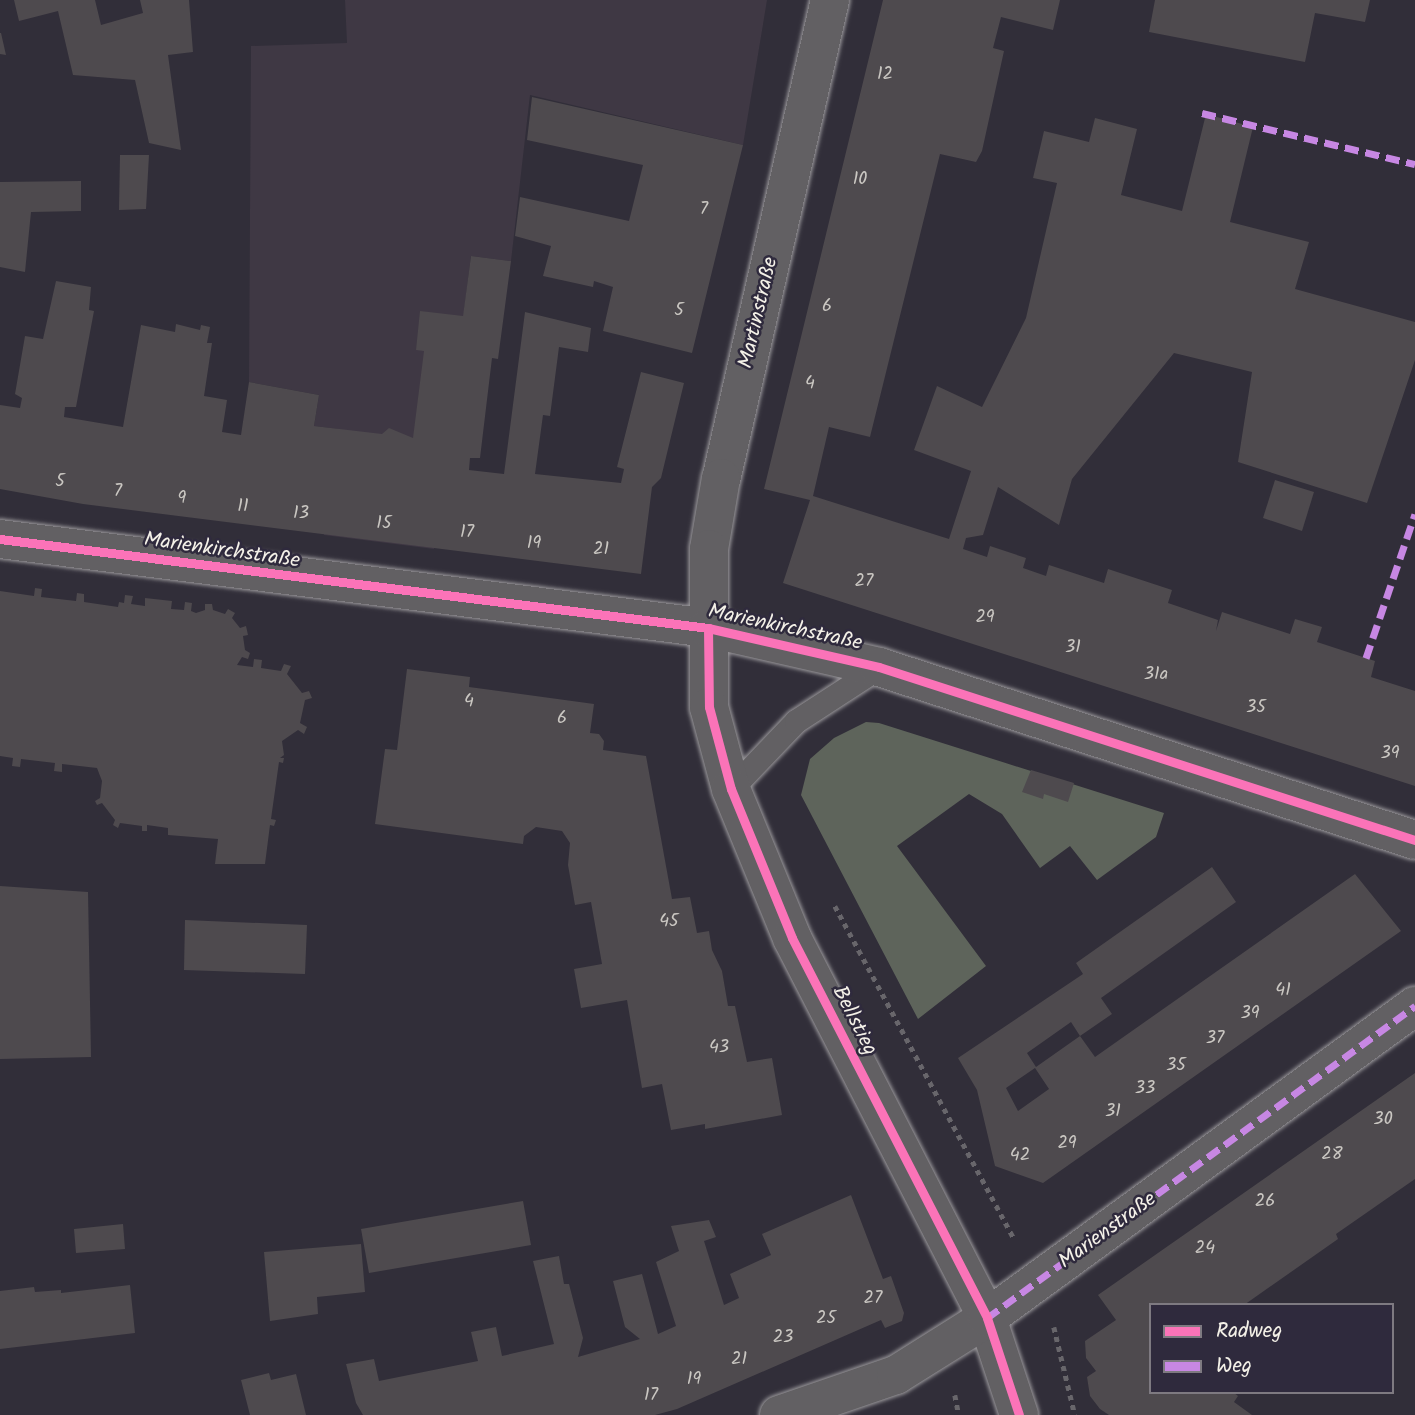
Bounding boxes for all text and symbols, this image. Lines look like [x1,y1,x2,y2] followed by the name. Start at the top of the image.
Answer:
[877,64,893,86] house number: 12
[853,169,867,191] house number: 10
[700,199,708,221] house number: 7
[734,255,784,371] street label: Martinstraße
[822,296,832,318] house number: 6
[674,300,684,322] house number: 5
[805,373,815,395] house number: 4
[55,471,65,493] house number: 5
[114,481,122,503] house number: 7
[178,488,186,510] house number: 9
[237,496,249,518] house number: 11
[293,503,309,525] house number: 13
[376,513,392,535] house number: 15
[460,522,474,544] house number: 17
[143,528,301,574] street label: Marienkirchstraße
[527,533,541,555] house number: 19
[593,539,609,561] house number: 21
[855,571,873,593] house number: 27
[706,599,864,657] street label: Marienkirchstraße
[975,607,995,629] house number: 29
[1065,637,1081,659] house number: 31
[1144,664,1168,686] house number: 31a
[464,691,474,713] house number: 4
[1246,697,1266,719] house number: 35
[557,708,567,730] house number: 6
[1380,743,1400,765] house number: 39
[659,911,679,933] house number: 45
[1275,980,1291,1002] house number: 41
[826,982,882,1060] street label: Bellstieg
[1240,1003,1260,1025] house number: 39
[1206,1028,1224,1050] house number: 37
[709,1037,729,1059] house number: 43
[1166,1055,1186,1077] house number: 35
[1135,1078,1155,1100] house number: 33
[1105,1101,1121,1123] house number: 31
[1373,1109,1393,1131] house number: 30
[1057,1133,1077,1155] house number: 29
[1321,1144,1343,1166] house number: 28
[1010,1145,1030,1167] house number: 42
[1054,1187,1162,1275] street label: Marienstraße
[1255,1191,1275,1213] house number: 26
[1195,1238,1215,1260] house number: 24
[864,1288,882,1310] house number: 27
[1149,1303,1394,1394] legend
[816,1308,836,1330] house number: 25
[1216,1315,1282,1348] text: Radweg
[773,1327,793,1349] house number: 23
[731,1349,747,1371] house number: 21
[1216,1350,1252,1383] text: Weg
[687,1369,701,1391] house number: 19
[644,1385,658,1407] house number: 17

